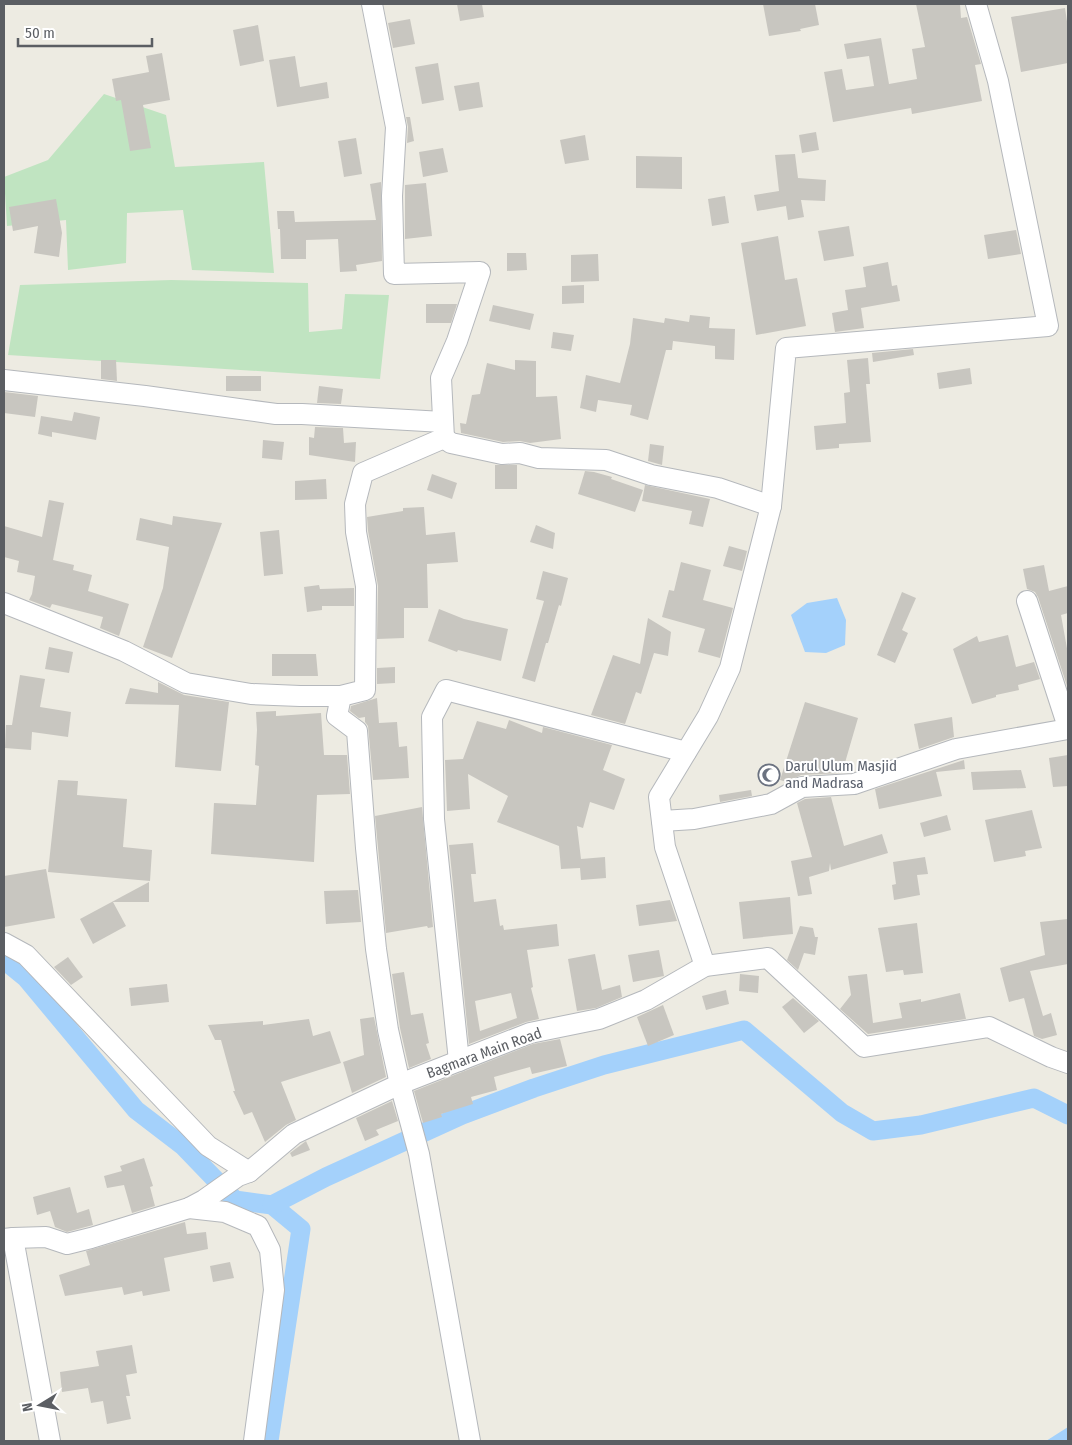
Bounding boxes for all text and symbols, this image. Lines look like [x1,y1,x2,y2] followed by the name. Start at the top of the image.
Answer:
[18,15,151,47] scale bar
[25,24,55,42] text: 50 m
[785,757,897,792] place label: Darul Ulum Masjid and Madrasa
[757,763,781,787] mosque icon: Darul Ulum Masjid and Madrasa
[424,1024,544,1082] street label: Bagmara Main Road
[15,1380,65,1430] north arrow
[19,1402,37,1413] text: N

